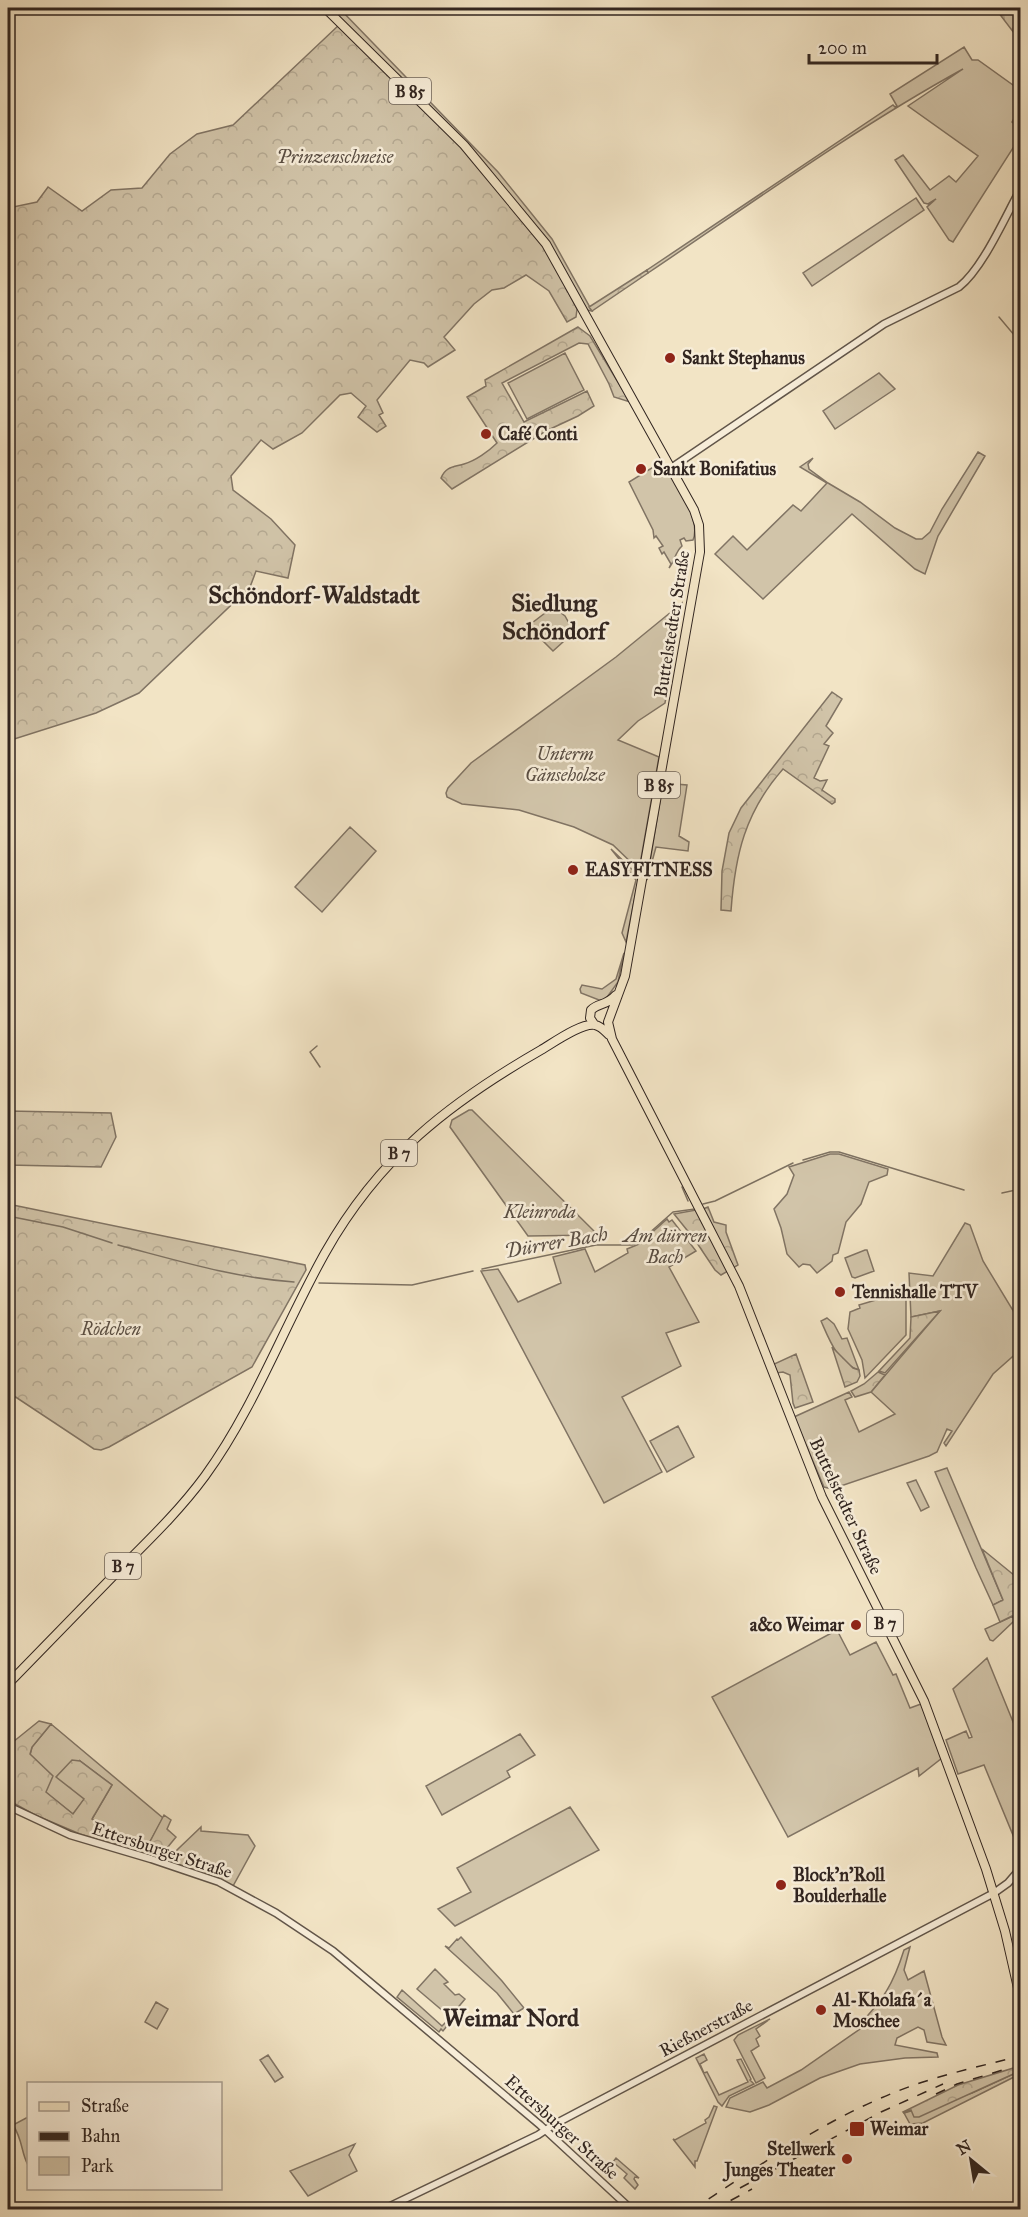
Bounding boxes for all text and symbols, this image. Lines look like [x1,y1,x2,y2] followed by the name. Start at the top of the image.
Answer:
[809,27,936,65] scale bar
[818,37,867,59] text: 200 m
[389,78,431,104] road number: B 85
[277,146,394,168] park label: Prinzenschneise
[682,347,805,370] place label: Sankt Stephanus
[663,351,677,365] marker: Sankt Stephanus
[498,423,579,445] place label: Café Conti
[479,427,493,441] marker: Café Conti
[653,458,777,480] place label: Sankt Bonifatius
[634,462,648,476] marker: Sankt Bonifatius
[650,549,694,699] street label: Buttelstedter Straße
[208,580,420,610] district label: Schöndorf-Waldstadt
[502,588,610,646] district label: Siedlung Schöndorf
[525,743,606,786] park label: Unterm Gänseholze
[638,772,680,798] road number: B 85
[585,859,713,881] place label: EASYFITNESS
[566,863,580,877] marker: EASYFITNESS
[381,1140,417,1166] road number: B 7
[503,1201,576,1223] park label: Kleinroda
[502,1221,610,1263] water label: Dürrer Bach
[621,1225,707,1268] park label: Am dürren Bach
[851,1281,979,1303] place label: Tennishalle TTV
[833,1285,847,1299] marker: Tennishalle TTV
[80,1318,142,1340] park label: Rödchen
[805,1434,887,1578] street label: Buttelstedter Straße
[105,1553,141,1579] road number: B 7
[867,1610,903,1636] road number: B 7
[750,1614,845,1636] place label: a&o Weimar
[849,1618,863,1632] marker: a&o Weimar
[89,1817,235,1884] street label: Ettersburger Straße
[793,1864,887,1907] place label: Block'n'Roll Boulderhalle
[774,1878,788,1892] marker: Block'n'Roll Boulderhalle
[832,1989,932,2032] place label: Al-Kholafa´a Moschee
[656,1994,756,2062] street label: Rießnerstraße
[443,2003,580,2033] district label: Weimar Nord
[814,2003,828,2017] marker: Al-Kholafa´a Moschee
[500,2070,624,2185] street label: Ettersburger Straße
[27,2082,222,2190] legend
[81,2095,129,2117] text: Straße
[870,2118,930,2140] place label: Weimar
[848,2120,866,2138] marker: Weimar
[81,2125,121,2147] text: Bahn
[941,2130,1001,2190] north arrow
[953,2136,975,2159] text: N
[722,2138,836,2182] place label: Stellwerk Junges Theater
[840,2152,854,2166] marker: Stellwerk Junges Theater
[81,2155,114,2177] text: Park

